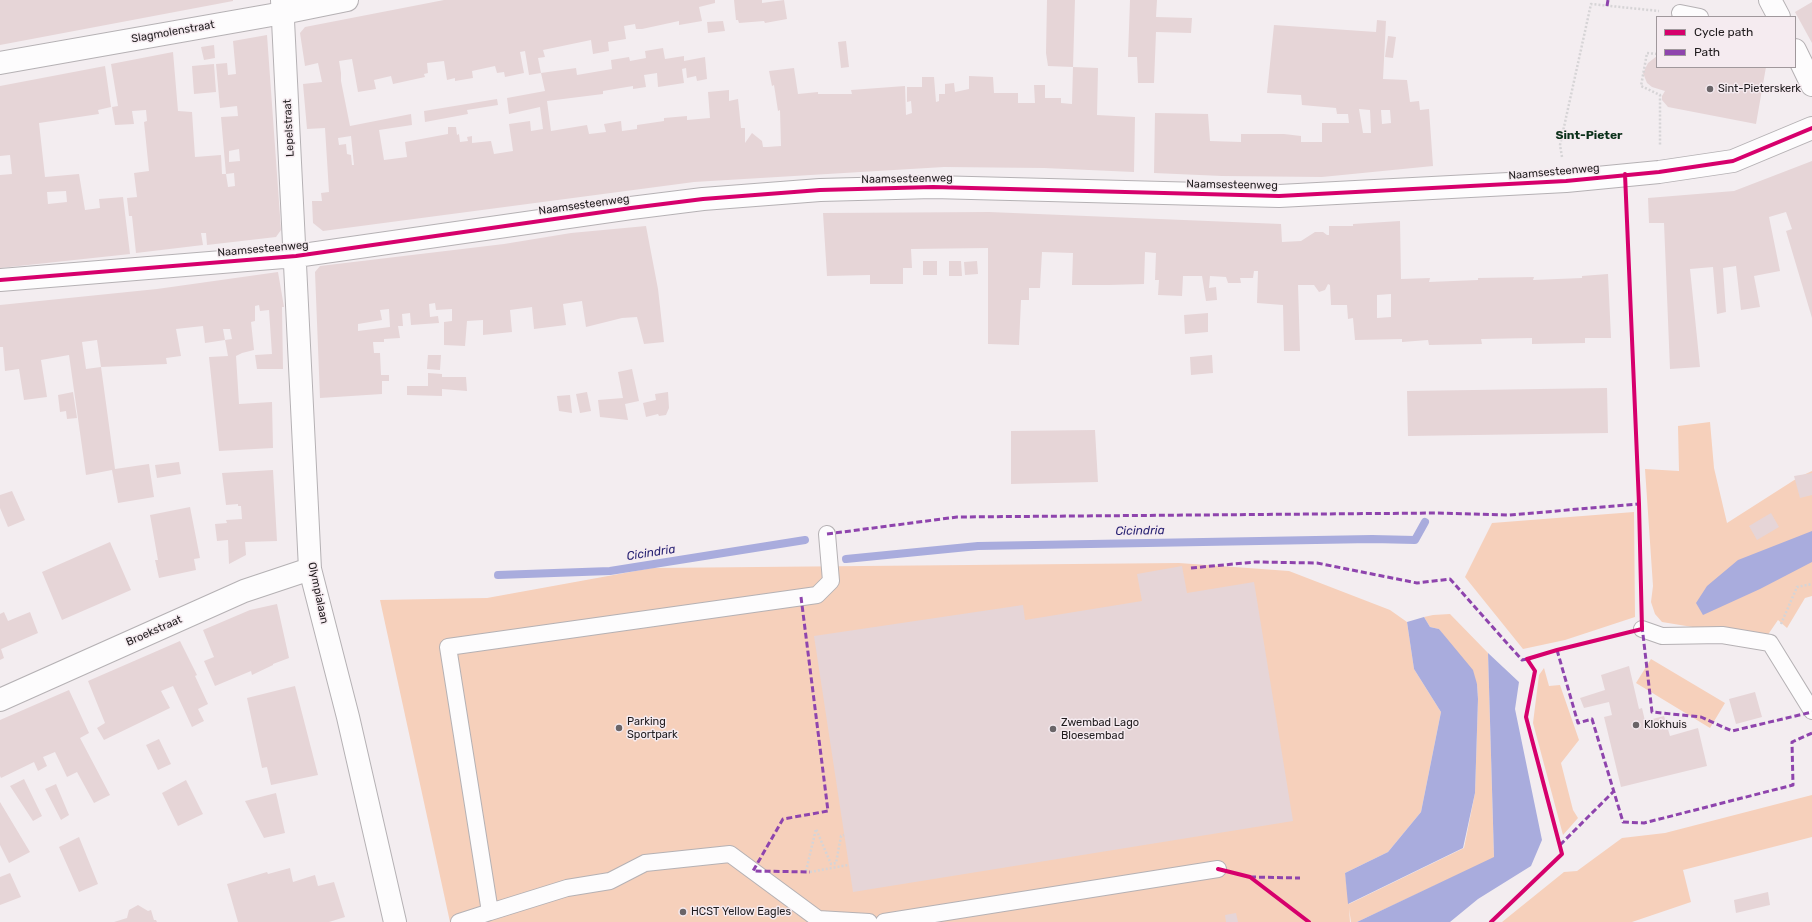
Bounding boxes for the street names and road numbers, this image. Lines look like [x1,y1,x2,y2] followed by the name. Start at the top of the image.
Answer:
[130,18,216,46] street label: Slagmolenstraat
[281,99,297,157] street label: Lepelstraat
[1508,161,1600,183] street label: Naamsesteenweg
[861,172,953,186] street label: Naamsesteenweg
[1186,178,1278,192] street label: Naamsesteenweg
[538,192,630,218] street label: Naamsesteenweg
[217,238,309,260] street label: Naamsesteenweg
[305,561,331,625] street label: Olympialaan
[124,613,184,649] street label: Broekstraat

